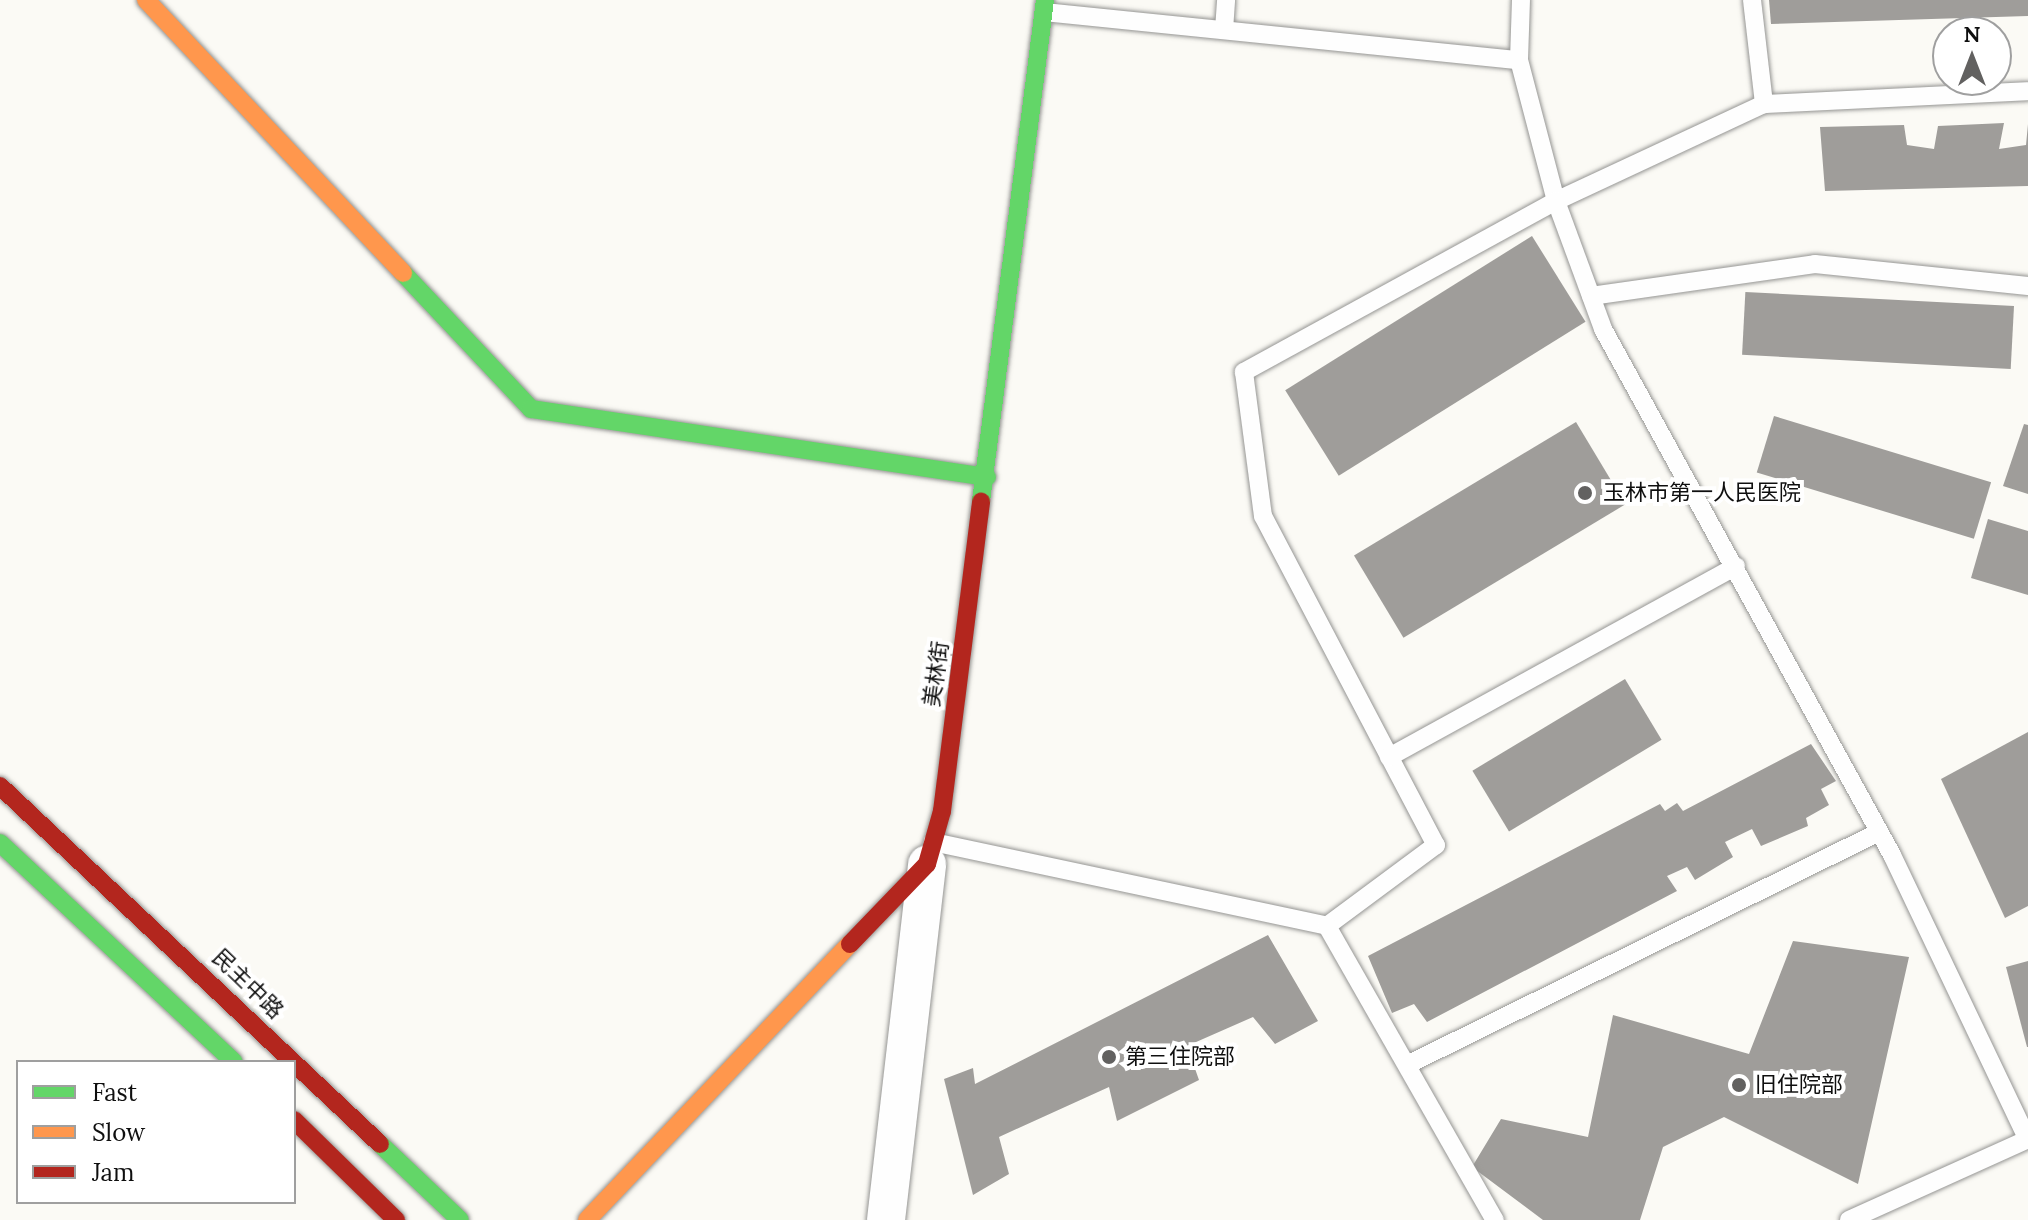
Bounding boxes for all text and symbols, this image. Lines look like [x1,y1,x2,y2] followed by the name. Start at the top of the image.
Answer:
[1932,16,2012,96] north arrow
[1963,20,1981,48] text: N
[1603,480,1801,506] place label: 玉林市第一人民医院
[1574,482,1596,504] marker: 玉林市第一人民医院
[918,639,954,709] street label: 美林街
[207,944,289,1024] street label: 民主中路
[1125,1044,1235,1070] place label: 第三住院部
[1100,1048,1118,1066] marker: 第三住院部
[16,1060,296,1204] legend
[1755,1072,1843,1098] place label: 旧住院部
[1730,1076,1748,1094] marker: 旧住院部
[92,1077,137,1108] text: Fast
[92,1117,145,1148] text: Slow
[92,1157,134,1188] text: Jam

